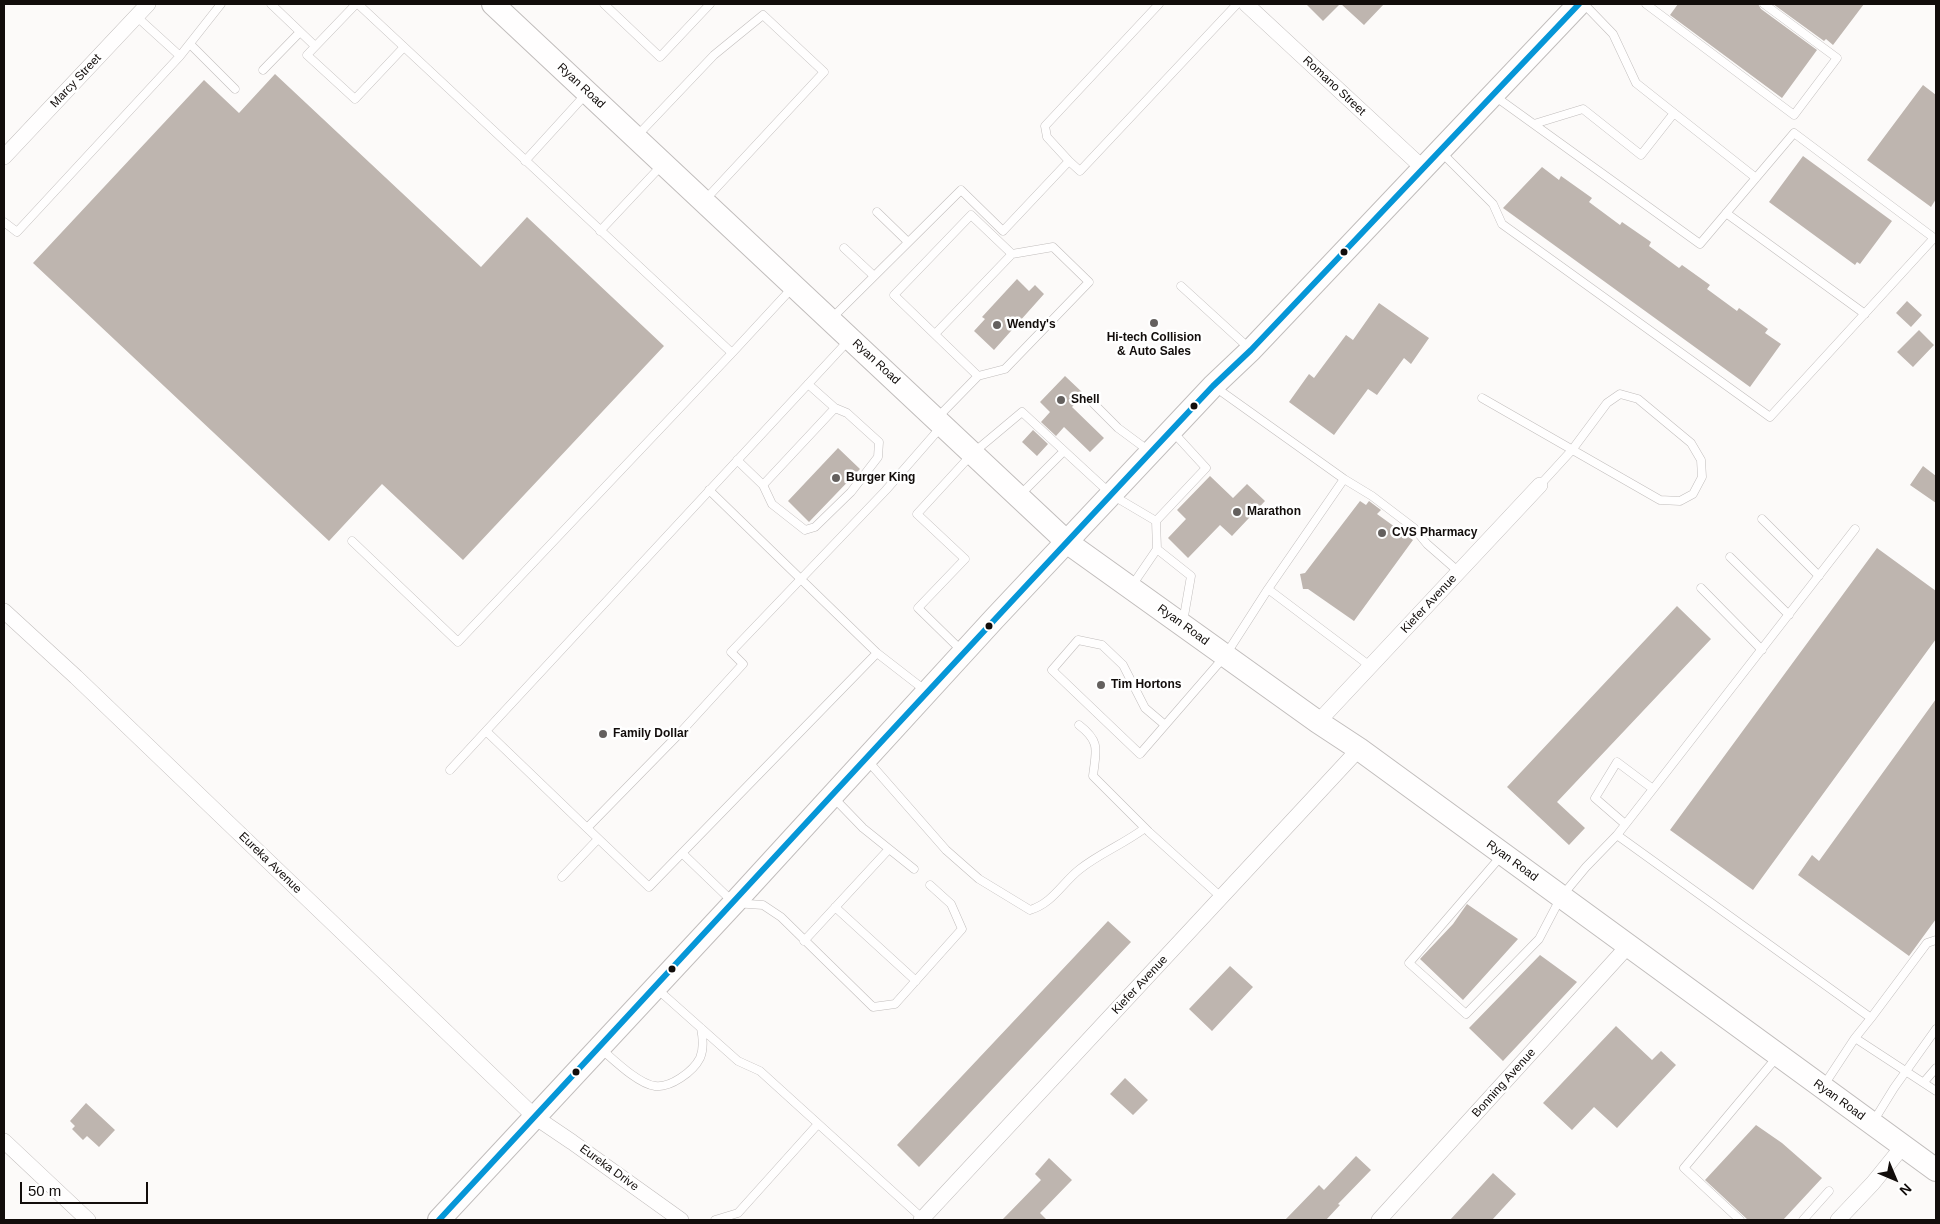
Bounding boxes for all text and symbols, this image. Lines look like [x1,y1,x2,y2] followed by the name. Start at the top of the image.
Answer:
[48,51,104,111] street label: Marcy Street
[1300,53,1368,119] street label: Romano Street
[554,60,608,112] street label: Ryan Road
[1339,247,1349,257] unlabelled marker
[1148,317,1160,329] marker: Hi-tech Collision & Auto Sales
[1007,318,1056,332] place label: Wendy's
[991,319,1003,331] marker: Wendy's
[1107,331,1201,359] place label: Hi-tech Collision & Auto Sales
[849,336,903,388] street label: Ryan Road
[1071,393,1100,407] place label: Shell
[1055,394,1067,406] marker: Shell
[1189,401,1199,411] unlabelled marker
[846,471,915,485] place label: Burger King
[830,472,842,484] marker: Burger King
[1247,505,1301,519] place label: Marathon
[1231,506,1243,518] marker: Marathon
[1392,526,1477,540] place label: CVS Pharmacy
[1376,527,1388,539] marker: CVS Pharmacy
[1398,572,1460,636] street label: Kiefer Avenue
[1154,602,1212,648] street label: Ryan Road
[984,621,994,631] unlabelled marker
[1111,678,1181,692] place label: Tim Hortons
[1095,679,1107,691] marker: Tim Hortons
[613,727,688,741] place label: Family Dollar
[597,728,609,740] marker: Family Dollar
[236,829,304,897] street label: Eureka Avenue
[1483,838,1541,884] street label: Ryan Road
[1109,953,1171,1017] street label: Kiefer Avenue
[667,964,677,974] unlabelled marker
[1469,1046,1539,1120] street label: Bonning Avenue
[571,1067,581,1077] unlabelled marker
[1810,1077,1868,1123] street label: Ryan Road
[577,1142,641,1194] street label: Eureka Drive
[1870,1154,1920,1204] north arrow
[22,1172,150,1204] scale bar
[1896,1180,1915,1199] text: N
[28,1182,61,1199] text: 50 m

